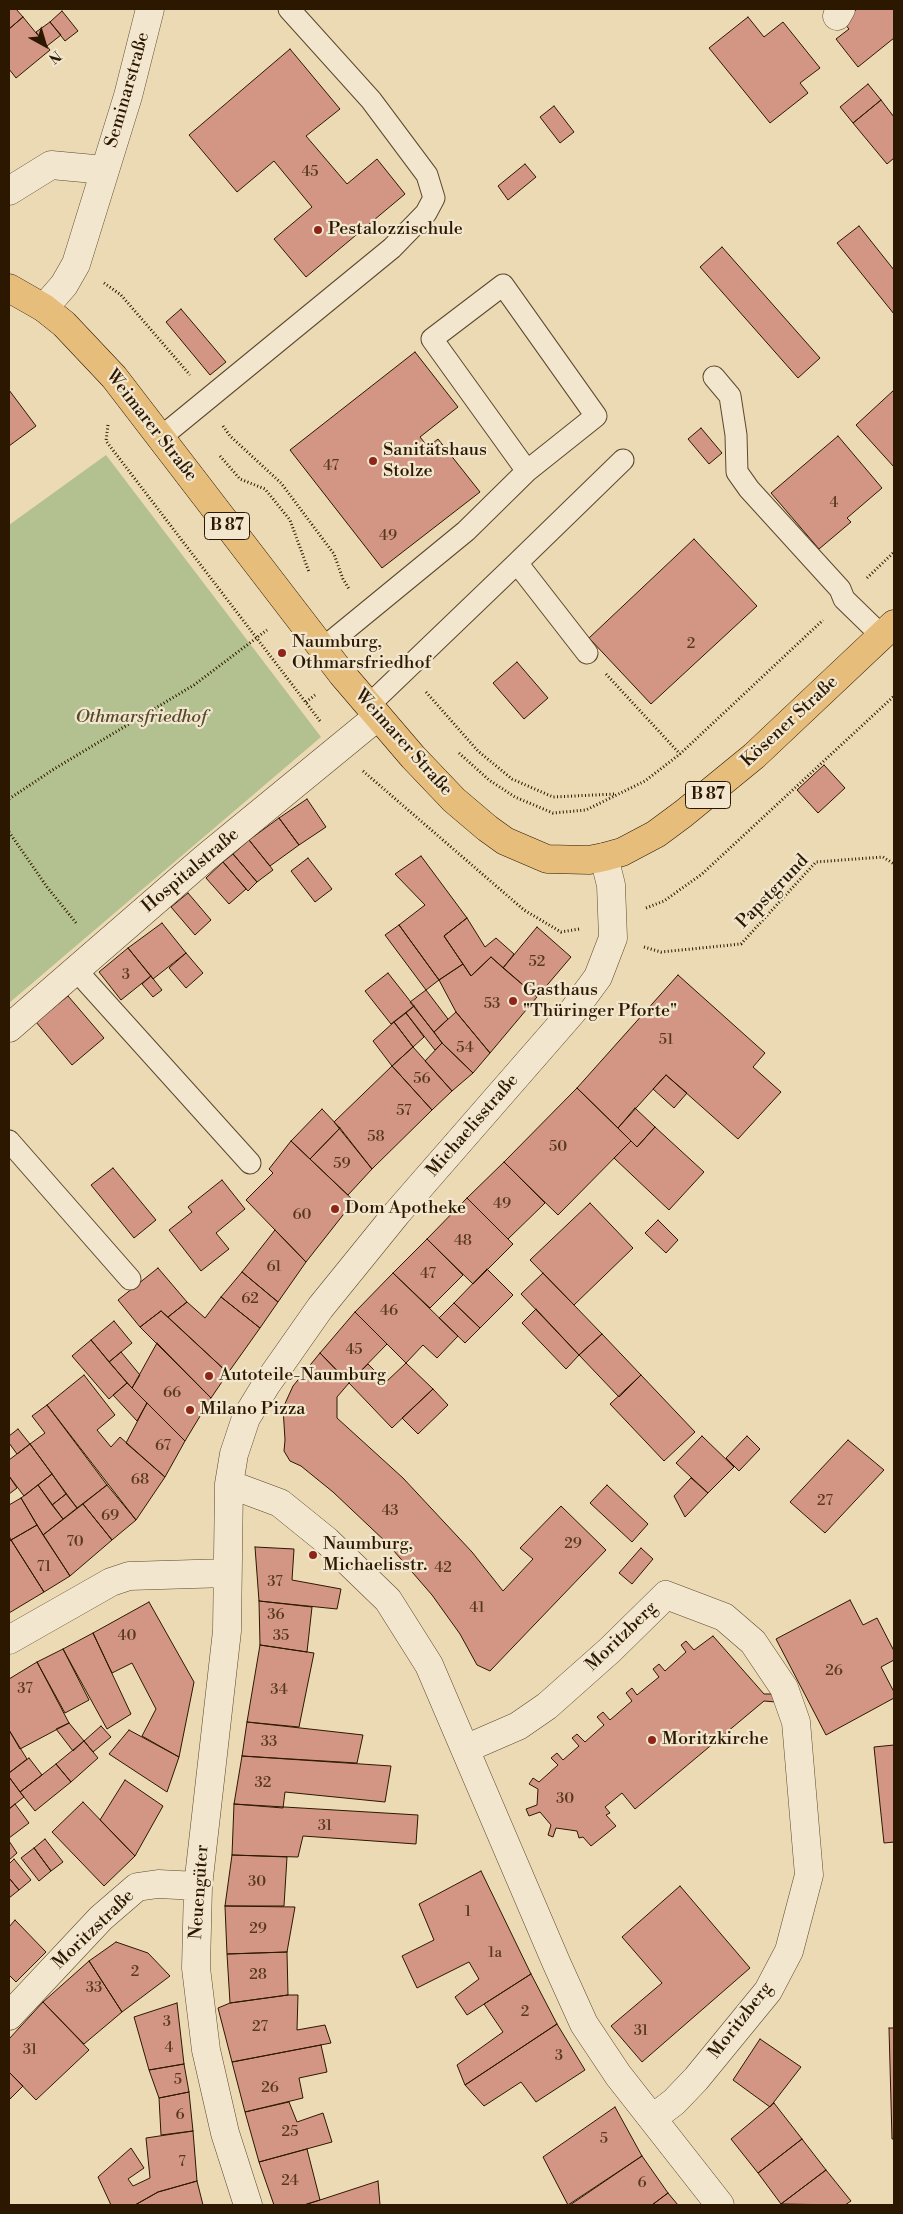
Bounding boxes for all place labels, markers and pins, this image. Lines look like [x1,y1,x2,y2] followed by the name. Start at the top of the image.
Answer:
[328,219,463,241] place label: Pestalozzischule
[312,224,324,236] marker: Pestalozzischule
[383,440,487,482] place label: Sanitätshaus Stolze
[367,455,379,467] marker: Sanitätshaus Stolze
[292,632,431,674] place label: Naumburg, Othmarsfriedhof
[276,647,288,659] marker: Naumburg, Othmarsfriedhof
[523,980,677,1022] place label: Gasthaus "Thüringer Pforte"
[507,995,519,1007] marker: Gasthaus "Thüringer Pforte"
[345,1198,466,1220] place label: Dom Apotheke
[329,1203,341,1215] marker: Dom Apotheke
[219,1365,386,1387] place label: Autoteile-Naumburg
[203,1370,215,1382] marker: Autoteile-Naumburg
[200,1399,305,1421] place label: Milano Pizza
[184,1404,196,1416] marker: Milano Pizza
[323,1534,427,1576] place label: Naumburg, Michaelisstr.
[307,1549,319,1561] marker: Naumburg, Michaelisstr.
[662,1729,769,1751] place label: Moritzkirche
[646,1734,658,1746] marker: Moritzkirche

